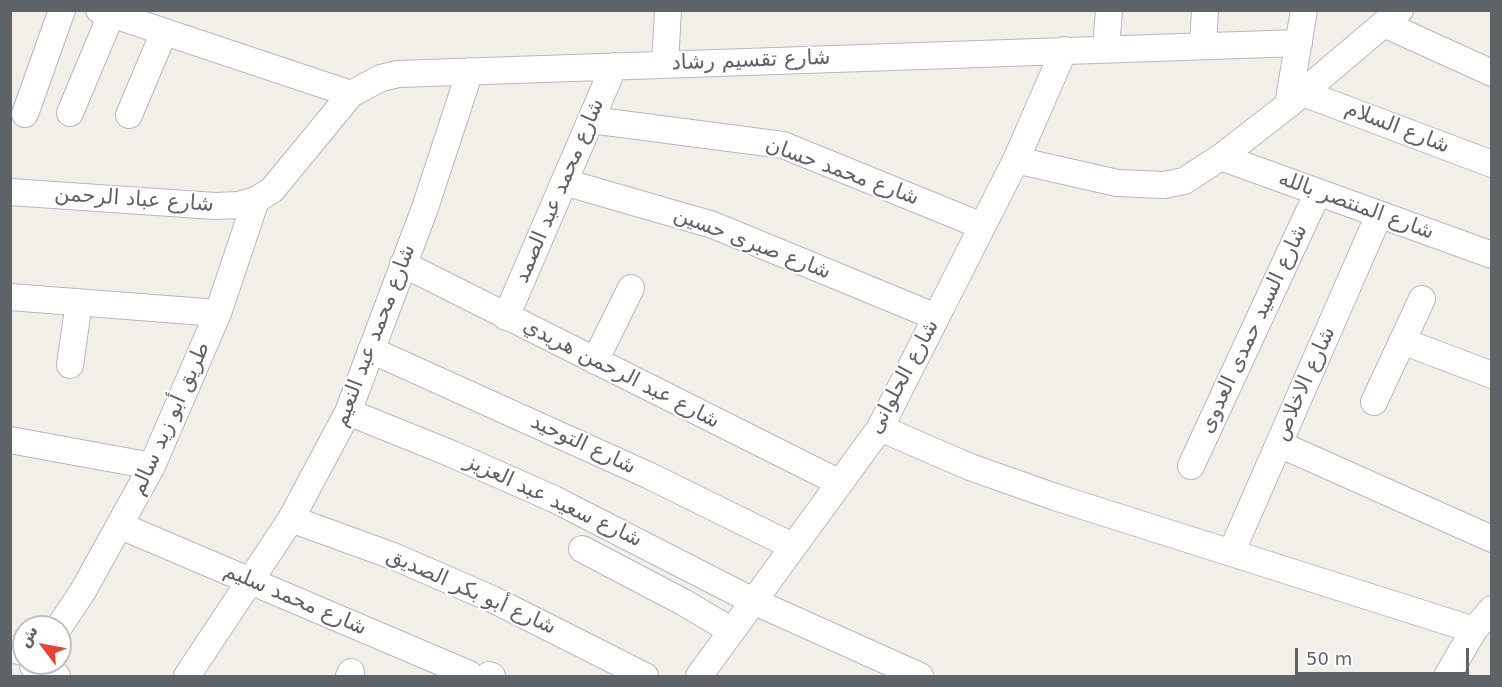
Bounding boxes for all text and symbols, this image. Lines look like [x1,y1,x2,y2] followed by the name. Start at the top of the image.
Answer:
[671,46,831,76] street label: شارع تقسيم رشاد
[510,95,610,287] street label: شارع محمد عبد الصمد
[1341,97,1453,159] street label: شارع السلام
[762,133,922,211] street label: شارع محمد حسان
[1275,166,1437,246] street label: شارع المنتصر بالله
[54,182,214,218] street label: شارع عباد الرحمن
[670,202,834,286] street label: شارع صبرى حسين
[1194,221,1314,437] street label: شارع السيد حمدى العدوى
[329,241,421,431] street label: شارع محمد عبد النعيم
[518,313,724,435] street label: شارع عبد الرحمن هريدي
[863,315,945,439] street label: شارع الحلوانى
[1269,323,1341,445] street label: شارع الاخلاص
[126,338,216,500] street label: طريق أبو زيد سالم
[526,410,640,480] street label: شارع التوحيد
[460,449,646,553] street label: شارع سعيد عبد العزيز
[382,543,560,641] street label: شارع أبو بكر الصديق
[220,559,370,641] street label: شارع محمد سليم
[12,615,72,675] north arrow
[14,622,42,651] text: ش
[1298,636,1472,674] scale bar
[1306,648,1352,669] text: 50 m

